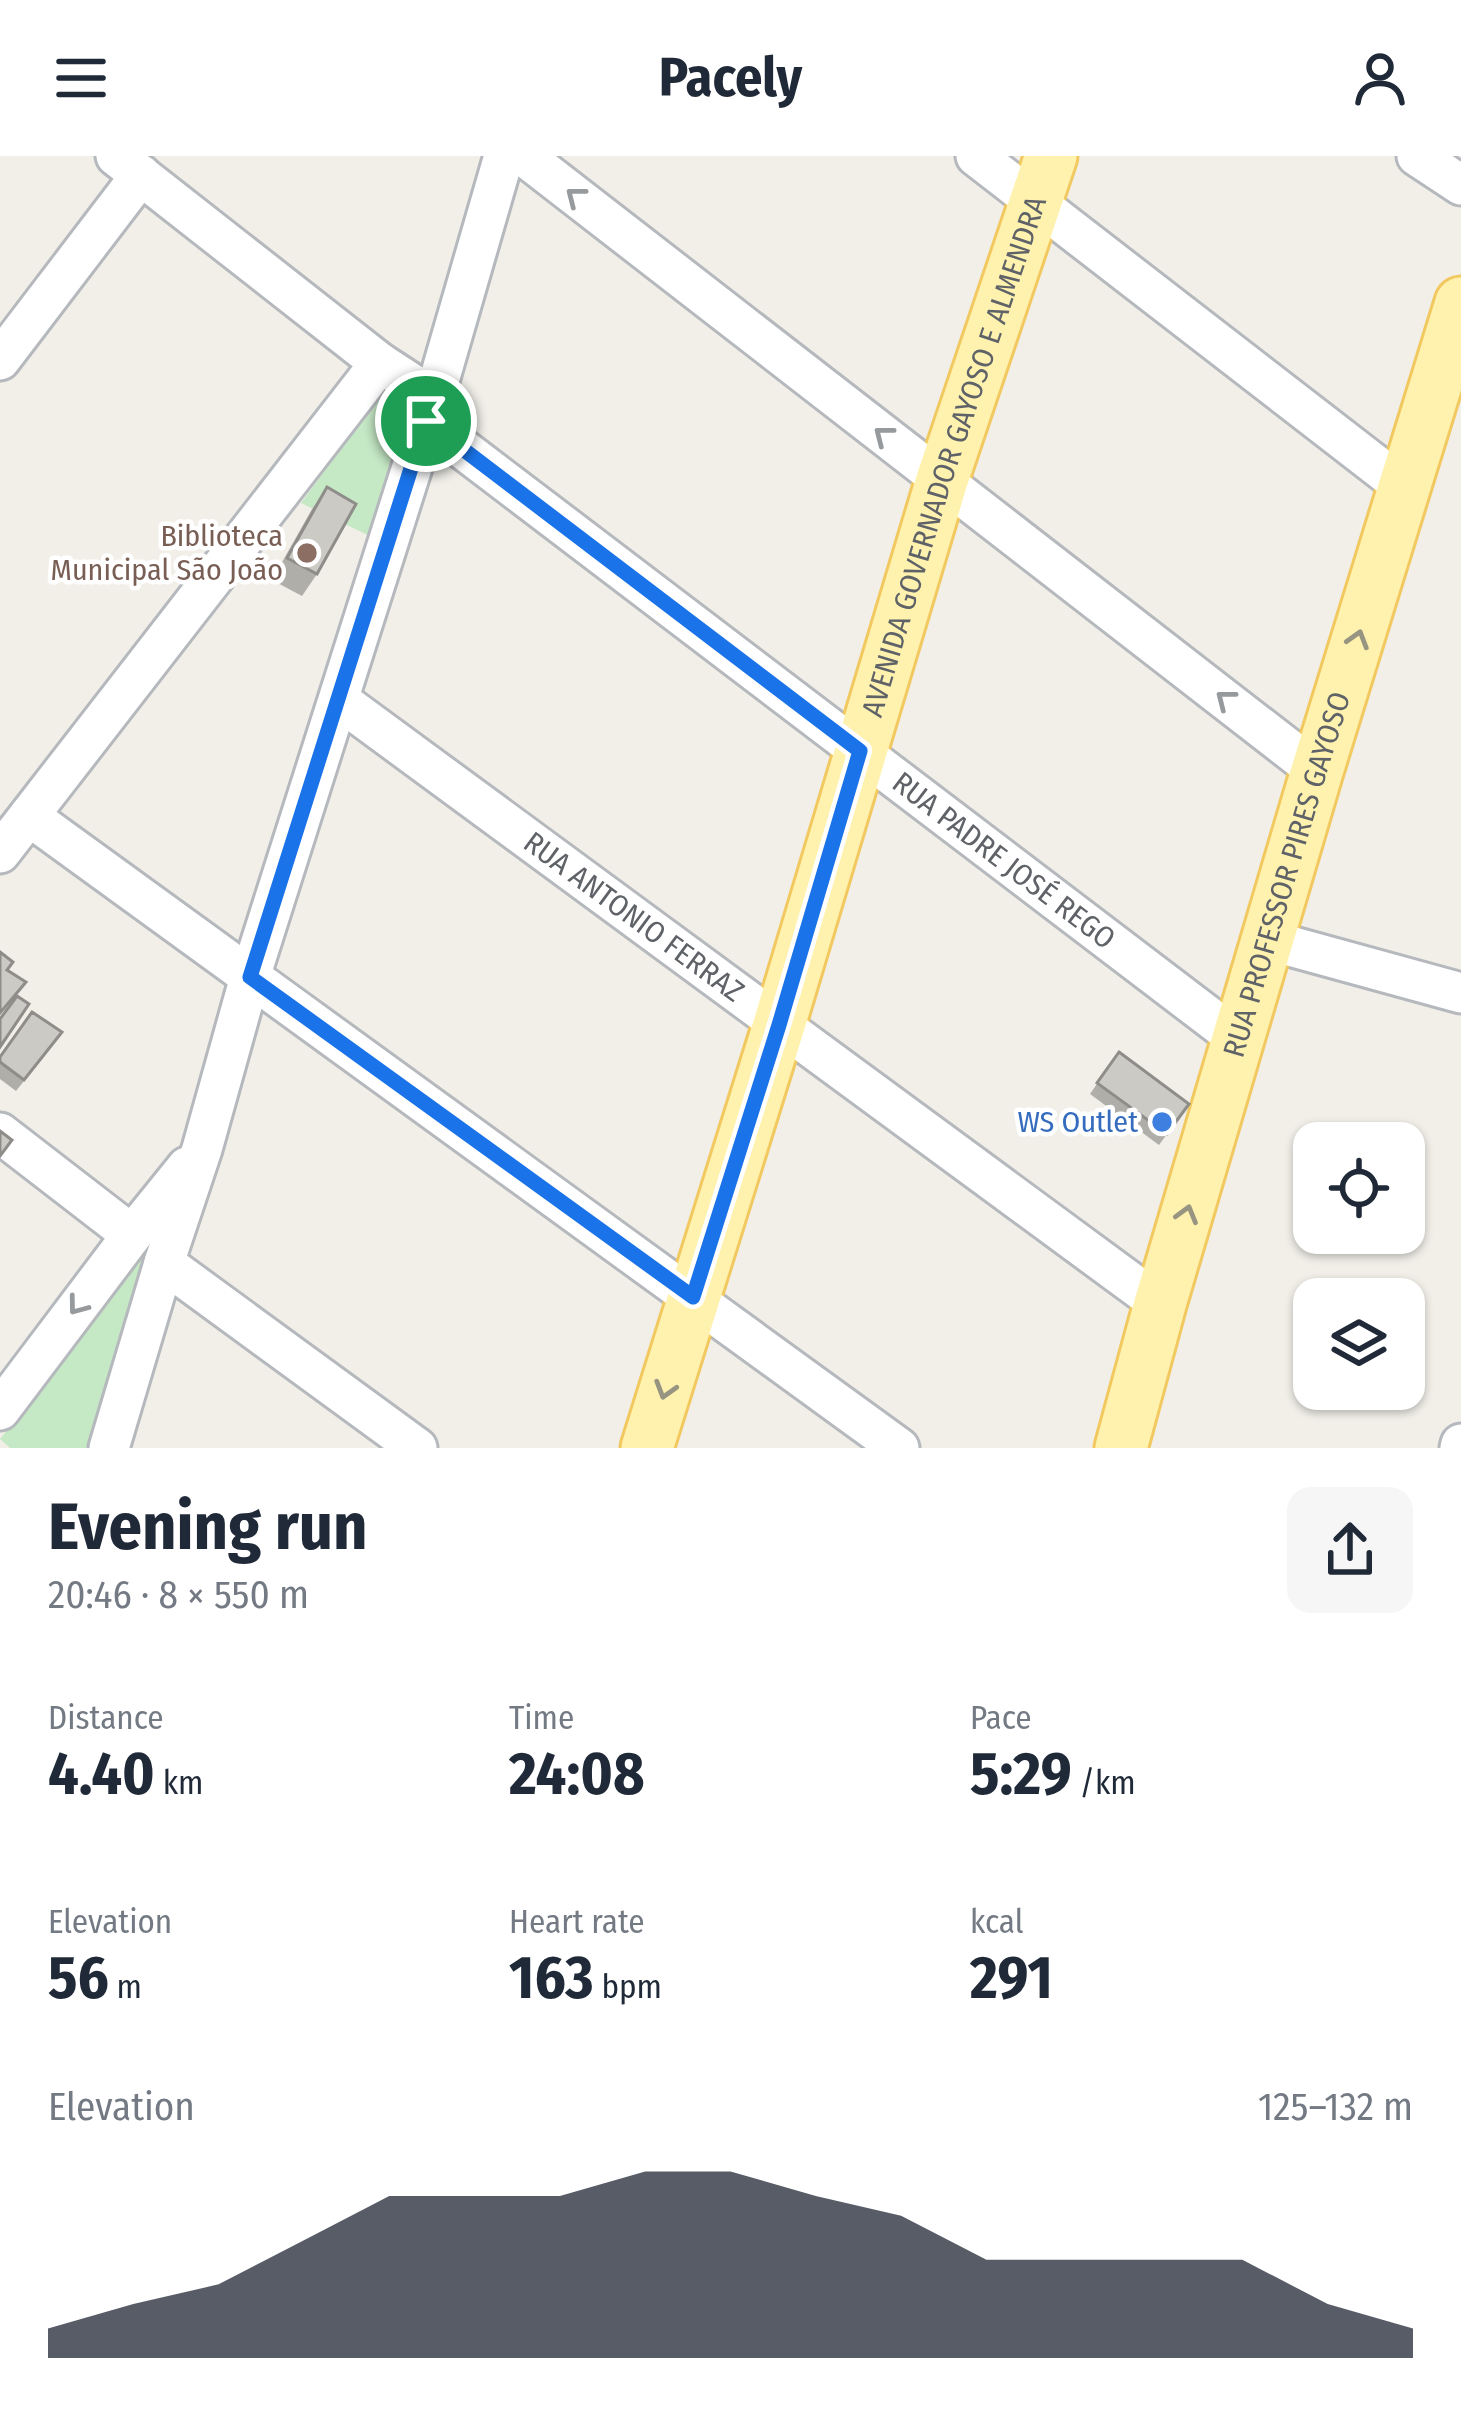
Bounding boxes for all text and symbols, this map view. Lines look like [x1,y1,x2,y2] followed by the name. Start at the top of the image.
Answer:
[48,45,114,111] icon: menu
[1347,45,1413,111] icon: person
[659,46,802,110] text: Pacely
[567,189,589,210] one-way arrow
[854,191,1054,721] street label: AVENIDA GOVERNADOR GAYOSO E ALMENDRA
[375,370,477,472] pin
[393,388,459,454] icon: arrive
[875,428,897,449] one-way arrow
[51,518,283,588] place label: Biblioteca Municipal São João
[294,540,320,566] marker: Biblioteca Municipal São João
[1344,629,1369,650] one-way arrow
[1216,687,1358,1061] street label: RUA PROFESSOR PIRES GAYOSO
[1217,692,1238,714] one-way arrow
[885,765,1122,957] street label: RUA PADRE JOSÉ REGO
[517,824,751,1010] street label: RUA ANTONIO FERRAZ
[1017,1104,1138,1140] place label: WS Outlet
[1149,1109,1175,1135] marker: WS Outlet
[1293,1122,1425,1410] map controls
[1293,1122,1425,1254] button: locate
[1173,1204,1198,1225] one-way arrow
[1293,1278,1425,1410] button: layers
[70,1293,92,1315] one-way arrow
[654,1379,679,1400] one-way arrow
[48,1487,368,1566] text: Evening run
[1287,1487,1413,1613] button: share
[48,1572,309,1618] text: 20:46 · 8 × 550 m
[48,1698,164,1738] text: Distance
[509,1698,574,1738] text: Time
[970,1698,1032,1738] text: Pace
[48,1738,155,1810] text: 4.40
[509,1738,645,1810] text: 24:08
[970,1738,1072,1810] text: 5:29
[155,1763,203,1803] text: km
[1072,1763,1136,1803] text: /km
[48,1902,172,1942] text: Elevation
[509,1902,645,1942] text: Heart rate
[970,1902,1023,1942] text: kcal
[48,1942,109,2014] text: 56
[509,1942,594,2014] text: 163
[970,1942,1053,2014] text: 291
[109,1967,142,2007] text: m
[594,1967,662,2007] text: bpm
[48,2084,195,2130] text: Elevation
[1258,2084,1413,2130] text: 125–132 m

